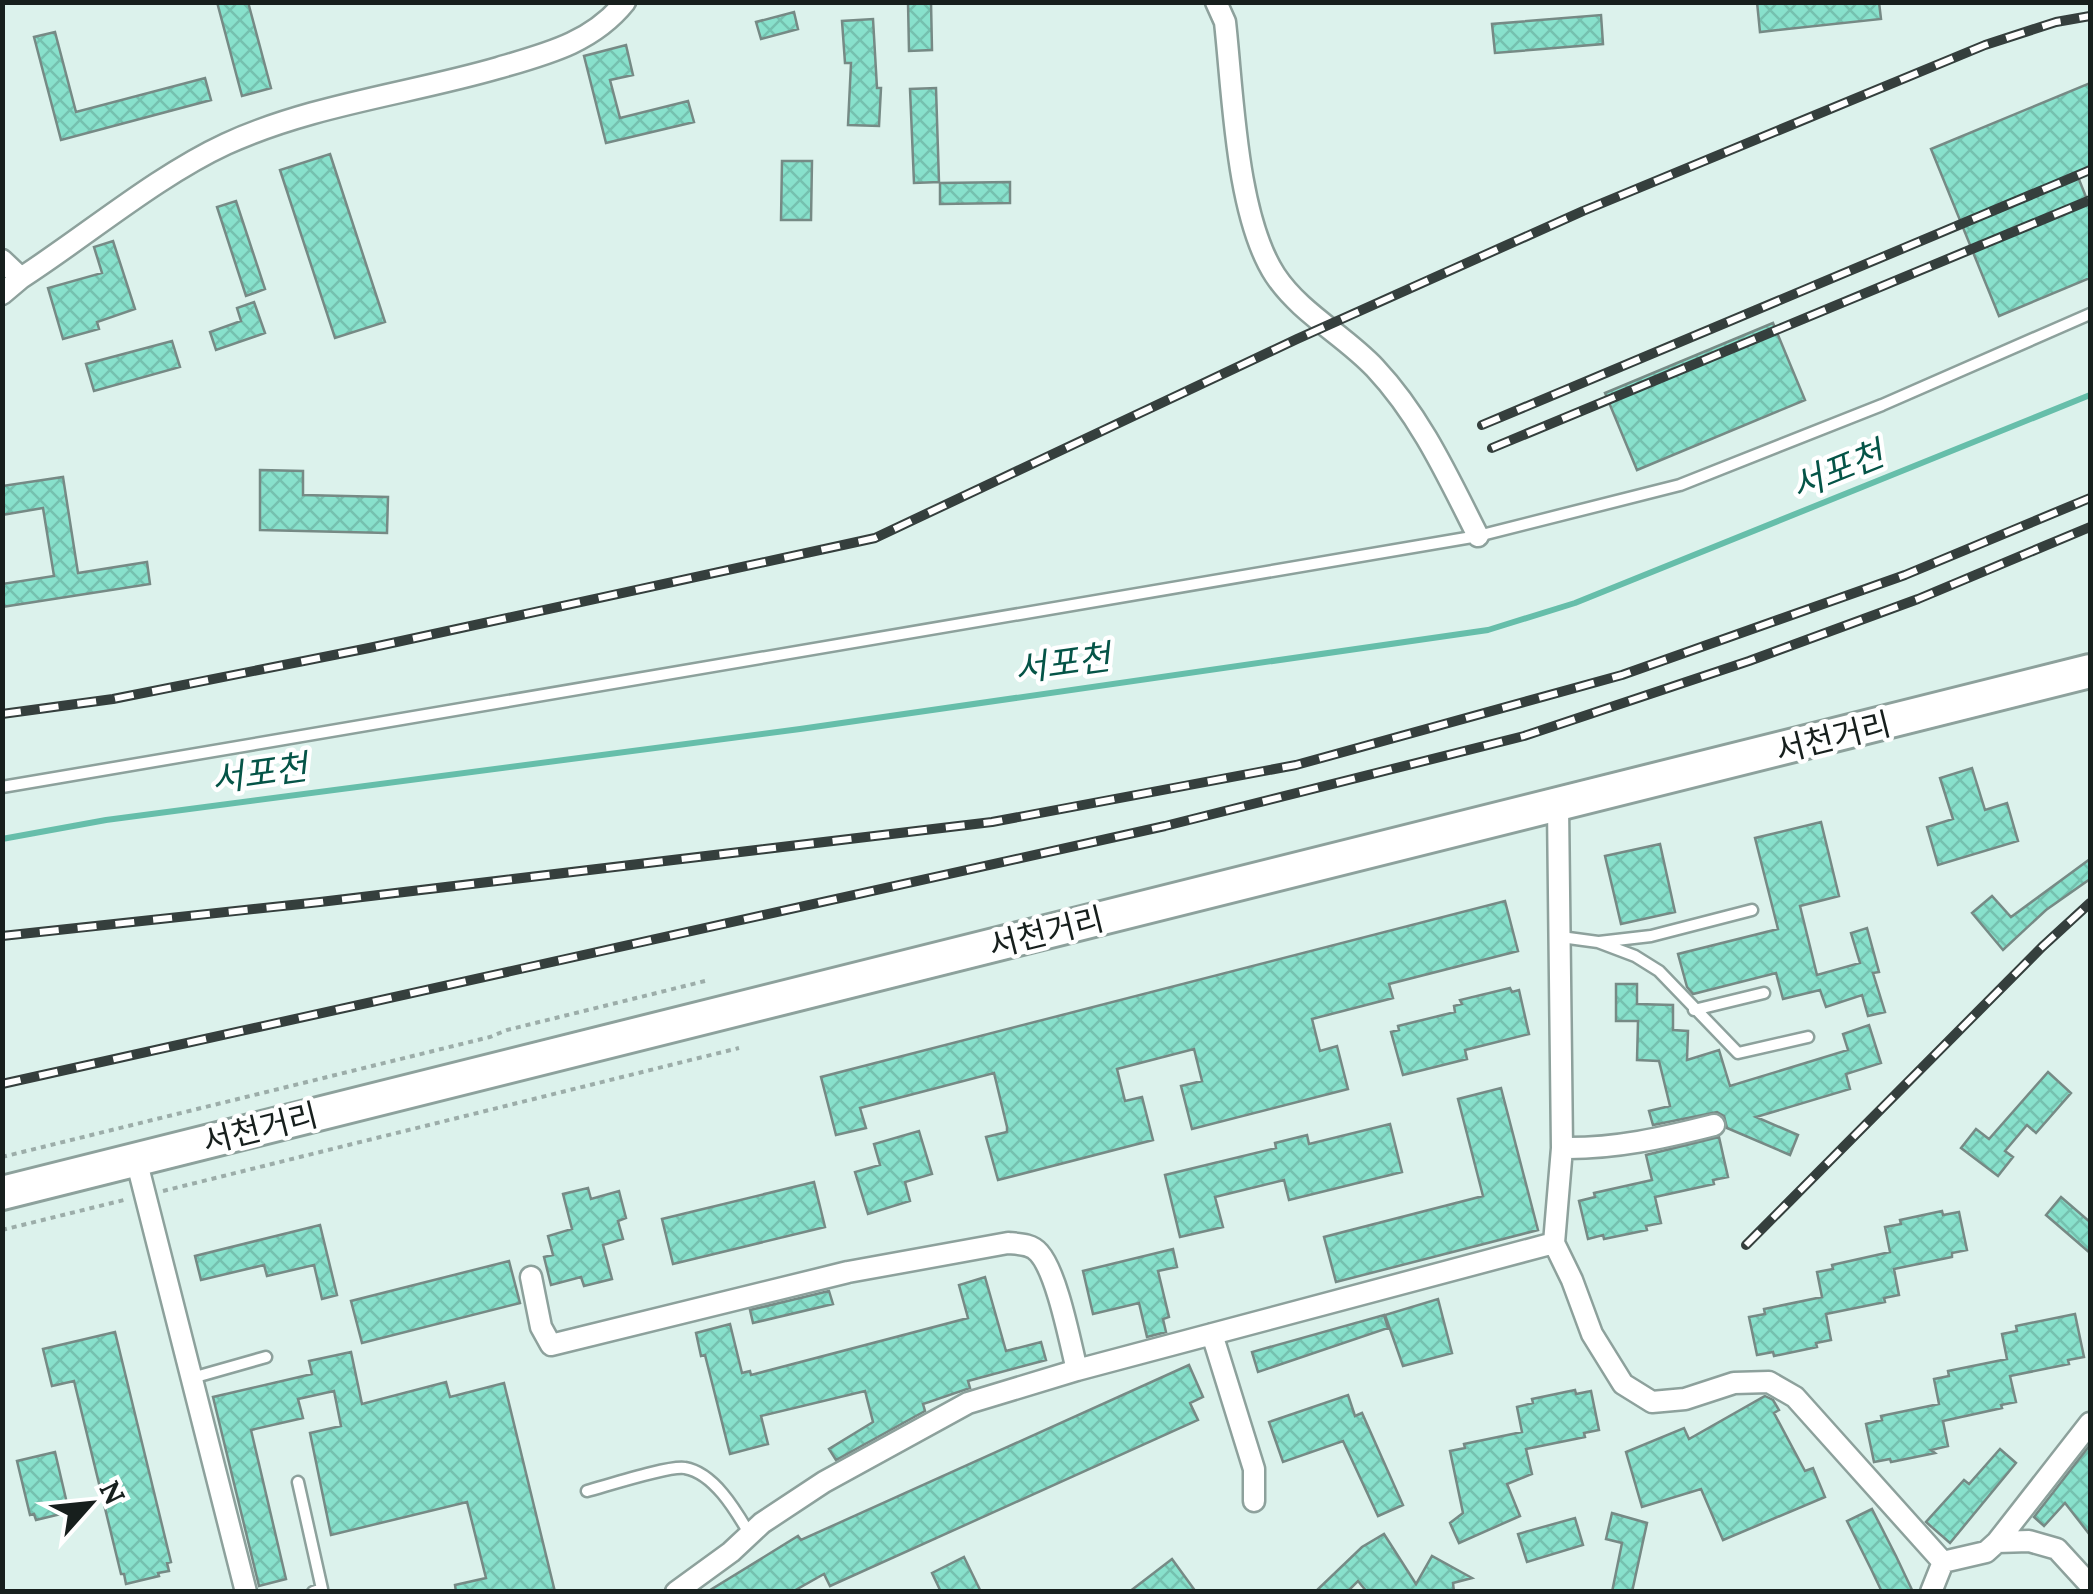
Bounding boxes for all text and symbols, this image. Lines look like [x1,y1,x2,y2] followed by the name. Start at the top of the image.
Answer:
[1784,430,1894,509] water label: 서포천
[1011,633,1117,692] water label: 서포천
[1771,703,1895,771] street label: 서천거리
[208,743,314,802] water label: 서포천
[984,898,1108,966] street label: 서천거리
[198,1094,322,1162] street label: 서천거리
[40,1454,140,1554] north arrow
[91,1475,133,1510] text: N

